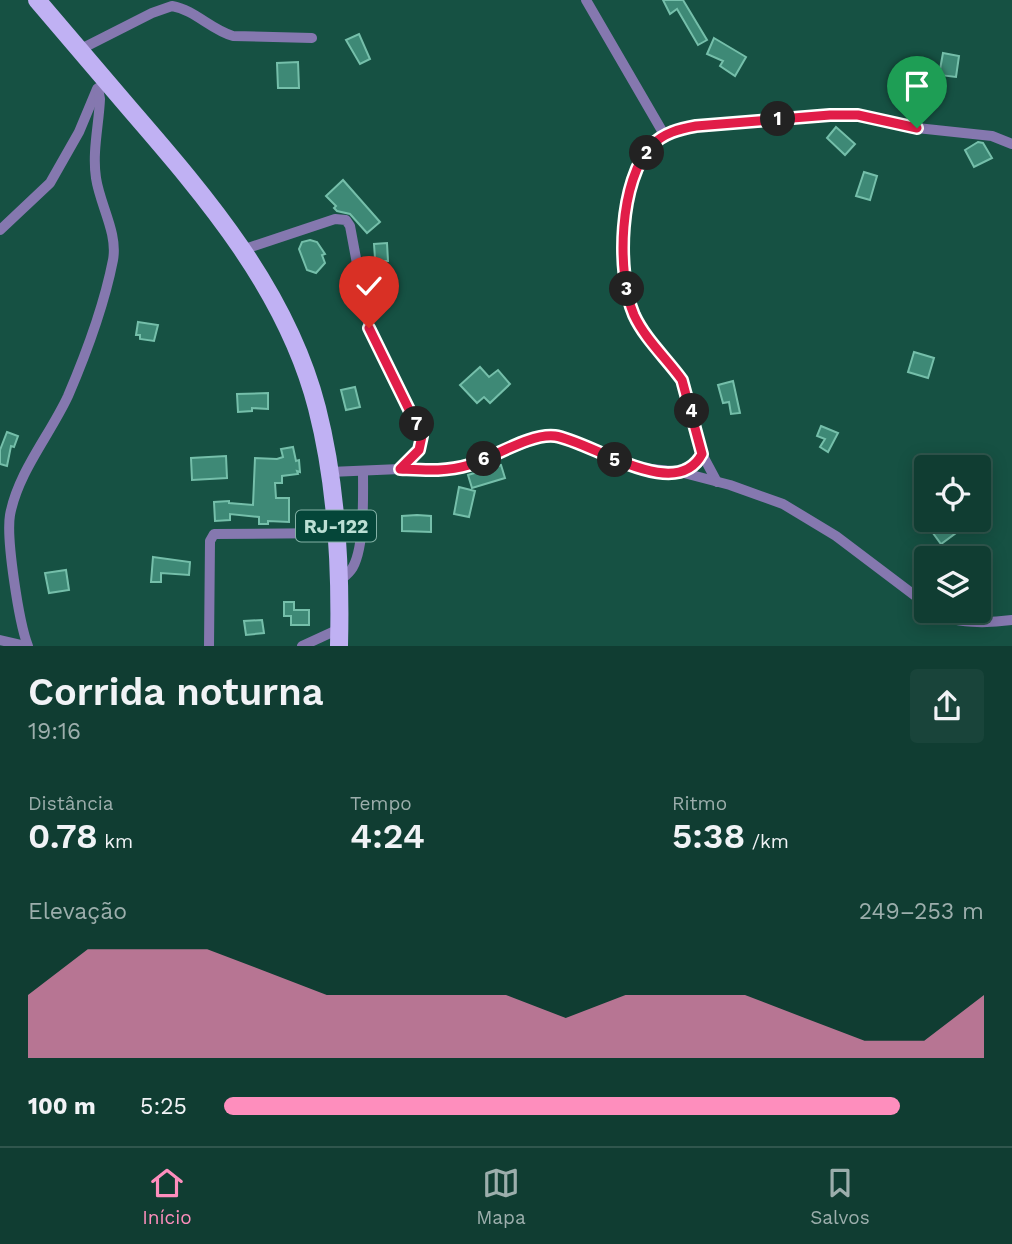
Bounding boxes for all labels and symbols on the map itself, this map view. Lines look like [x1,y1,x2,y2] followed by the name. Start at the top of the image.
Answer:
[887,56,947,128] pin
[760,102,796,136] pin: 1
[630,136,664,170] pin: 2
[339,256,399,328] pin
[610,272,644,306] pin: 3
[674,394,710,428] pin: 4
[400,406,434,442] pin: 7
[466,442,502,476] pin: 6
[598,442,632,477] pin: 5
[296,510,376,541] road number: RJ-122

